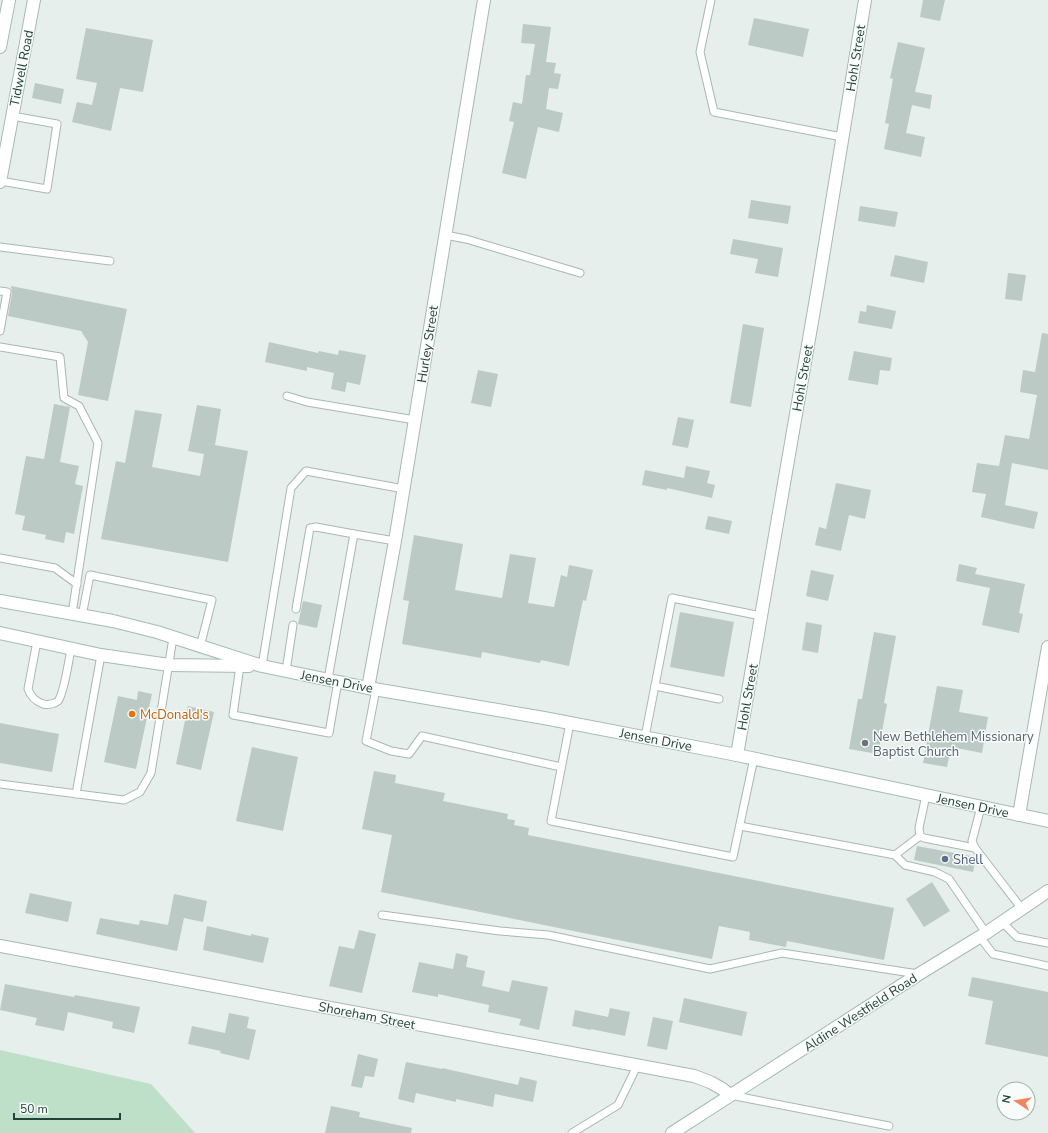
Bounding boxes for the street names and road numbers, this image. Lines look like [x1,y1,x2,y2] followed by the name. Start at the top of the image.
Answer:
[842,23,870,93] street label: Hohl Street
[6,28,38,108] street label: Tidwell Road
[413,304,443,384] street label: Hurley Street
[788,343,818,413] street label: Hohl Street
[733,662,763,732] street label: Hohl Street
[298,666,375,698] street label: Jensen Drive
[617,724,694,756] street label: Jensen Drive
[934,789,1011,822] street label: Jensen Drive
[800,969,921,1056] street label: Aldine Westfield Road
[317,998,417,1034] street label: Shoreham Street

